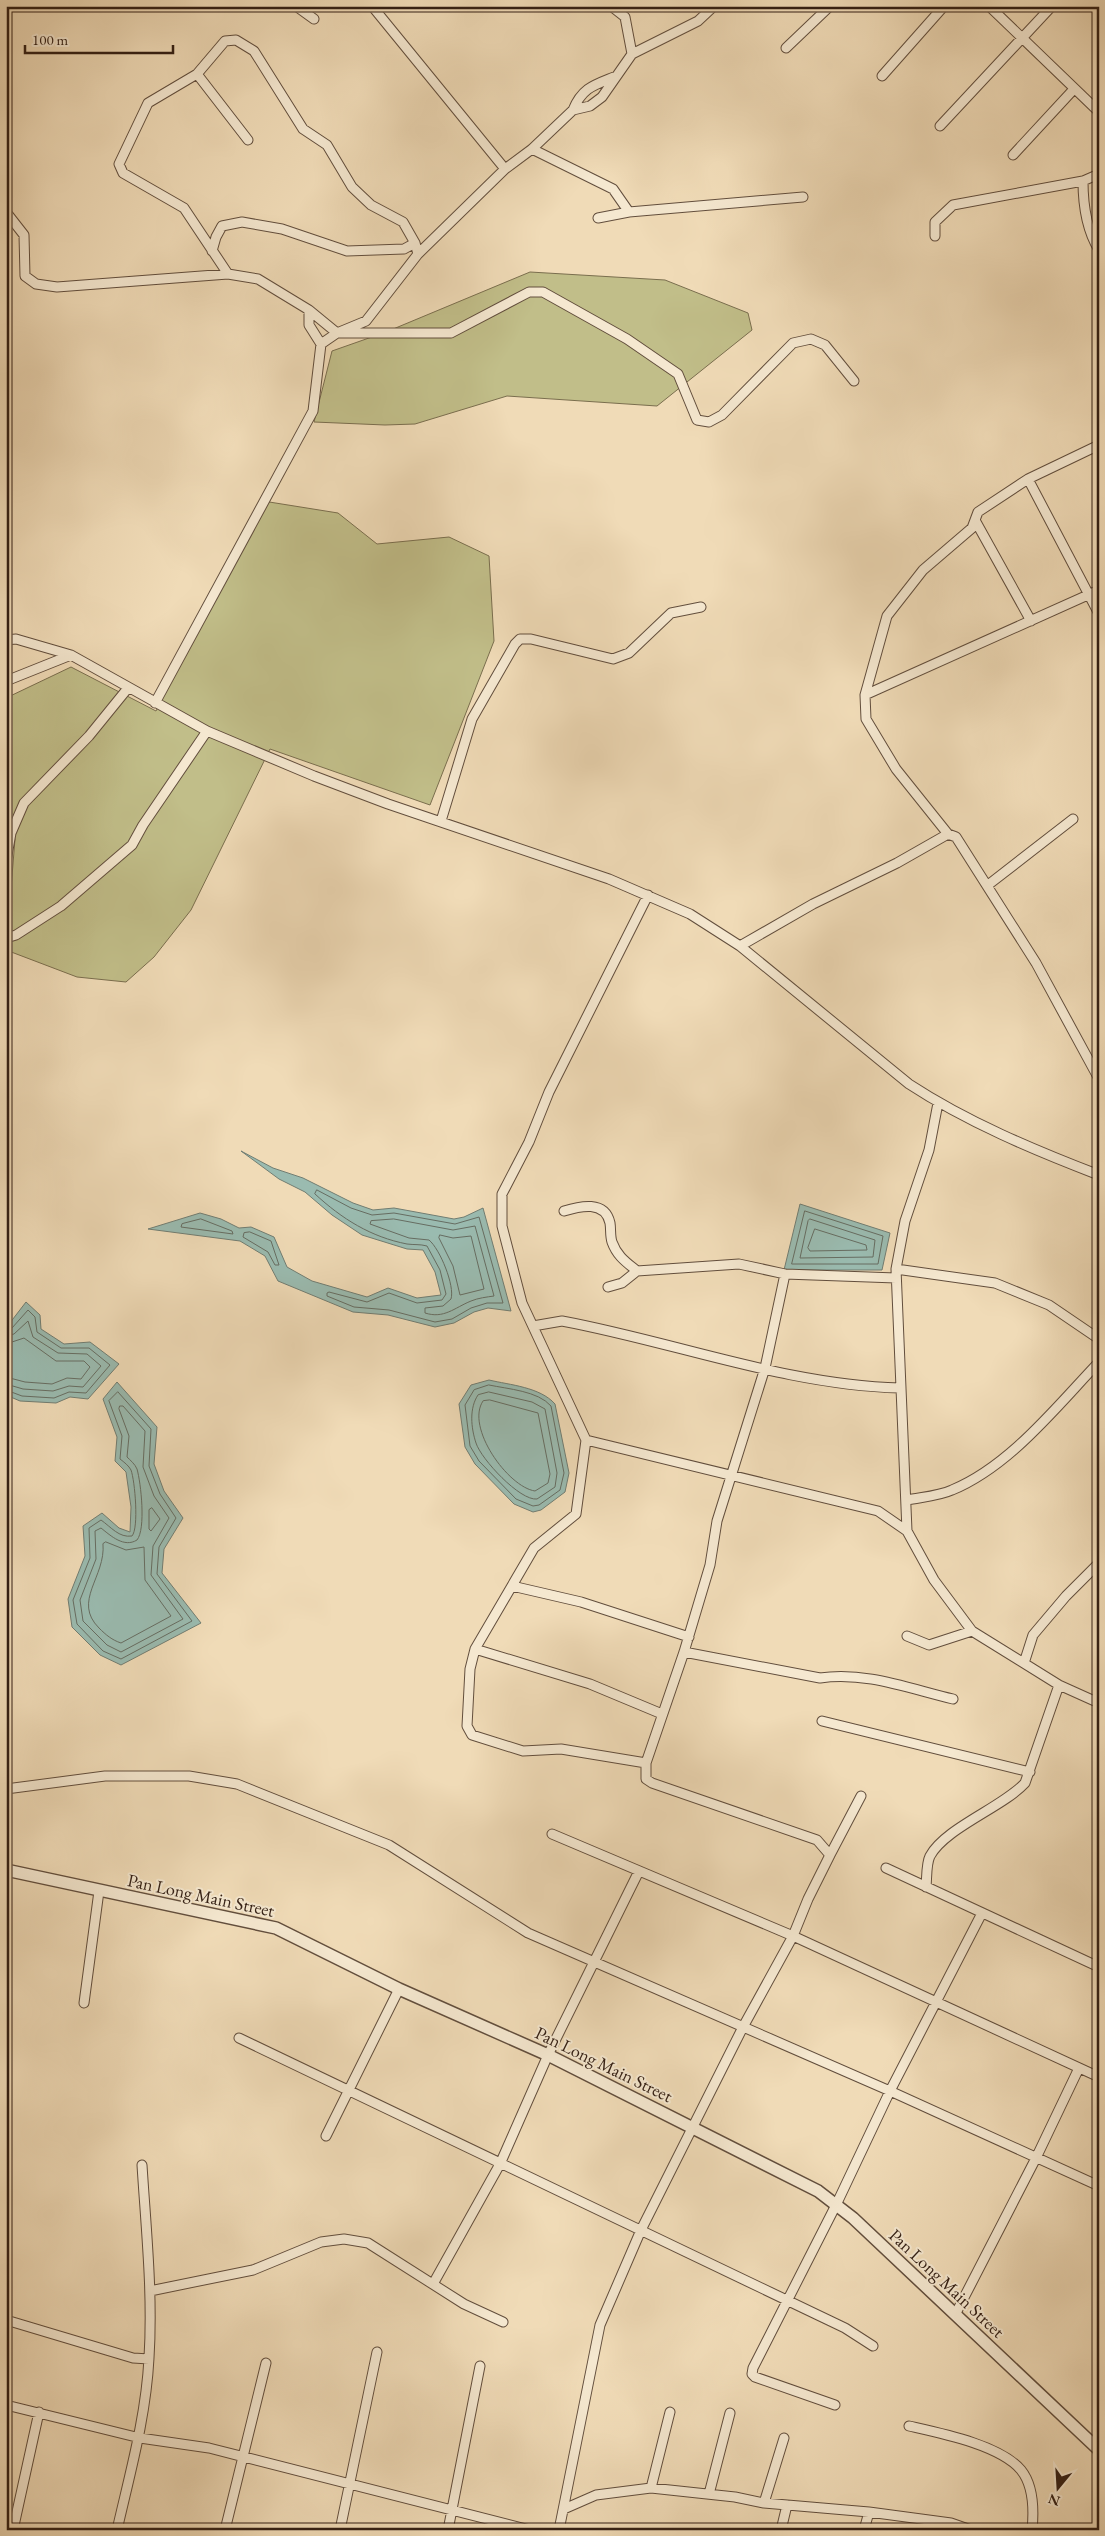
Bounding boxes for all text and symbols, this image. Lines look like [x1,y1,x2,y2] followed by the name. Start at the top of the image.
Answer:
[25,22,172,54] scale bar
[32,30,69,49] text: 100 m
[125,1868,277,1922] street label: Pan Long Main Street
[532,2021,677,2107] street label: Pan Long Main Street
[884,2224,1010,2343] street label: Pan Long Main Street
[1032,2464,1082,2514] north arrow
[1045,2490,1062,2511] text: N

